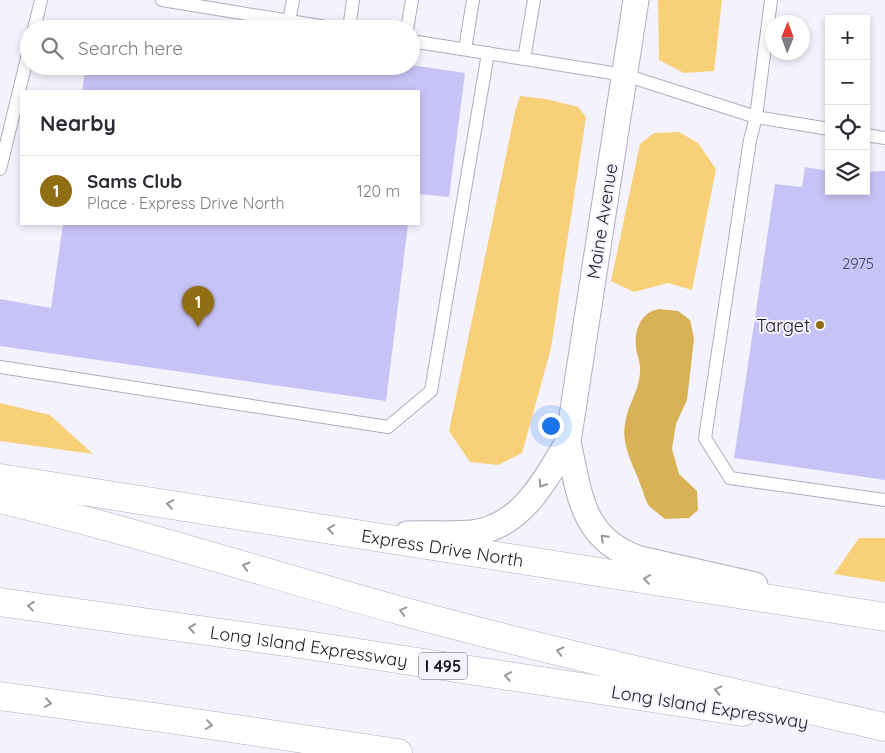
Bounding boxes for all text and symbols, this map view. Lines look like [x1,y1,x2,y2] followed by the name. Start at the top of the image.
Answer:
[765,15,810,60] north arrow
[825,15,870,195] map controls
[825,15,870,60] button: +
[20,20,420,75] search box
[38,34,66,62] icon: search
[78,36,183,60] text: Search here
[825,60,870,105] button: −
[825,105,870,150] button: locate
[40,110,116,136] text: Nearby
[825,150,870,195] button: layers
[582,162,622,280] street label: Maine Avenue
[87,169,182,193] text: Sams Club
[53,181,59,201] text: 1
[357,181,400,201] text: 120 m
[87,193,285,213] text: Place · Express Drive North
[842,254,874,273] house number: 2975
[182,286,214,327] pin: 1
[756,314,810,337] place label: Target
[814,319,826,331] marker: Target
[538,413,564,439] your location
[539,478,549,487] one-way arrow
[166,500,174,510] one-way arrow
[360,523,525,572] street label: Express Drive North
[326,525,335,535] one-way arrow
[601,534,610,543] one-way arrow
[243,562,251,572] one-way arrow
[642,575,651,585] one-way arrow
[26,601,34,612] one-way arrow
[398,606,407,617] one-way arrow
[209,620,409,672] street label: Long Island Expressway
[187,624,196,634] one-way arrow
[557,647,565,657] one-way arrow
[419,652,467,679] road number: I 495
[504,672,513,682] one-way arrow
[610,680,810,734] street label: Long Island Expressway
[714,685,722,695] one-way arrow
[45,697,53,708] one-way arrow
[206,719,214,730] one-way arrow

